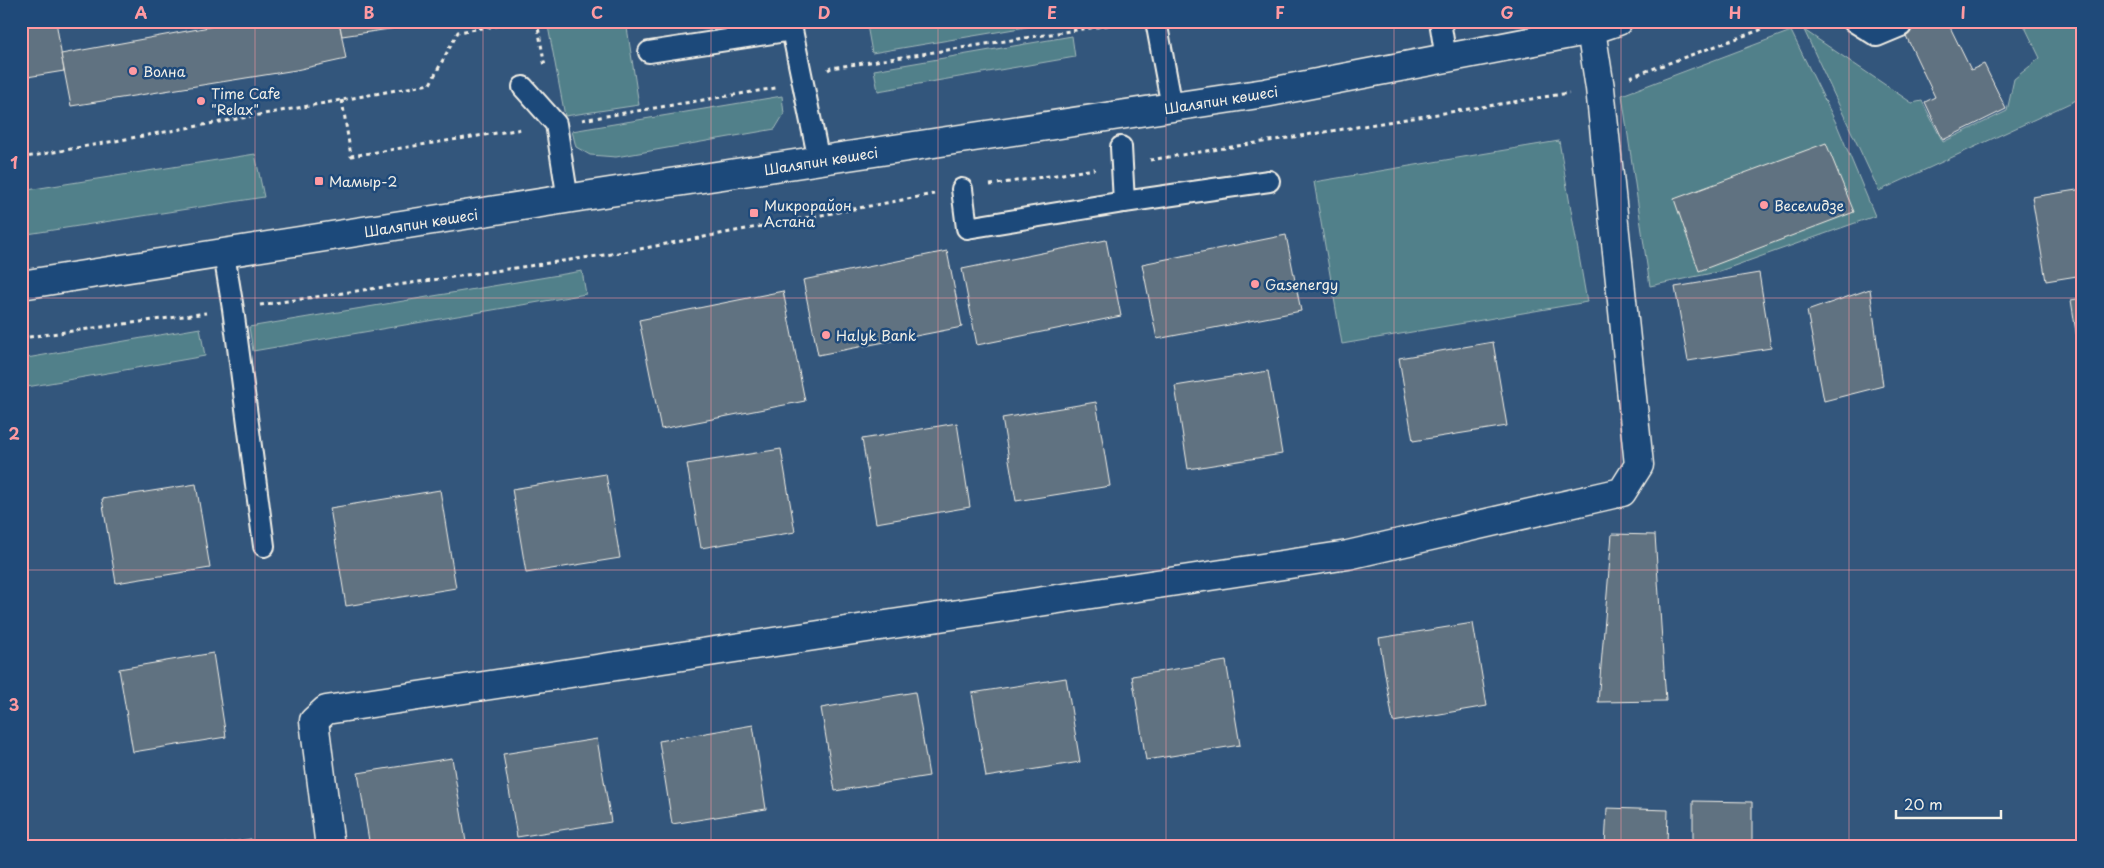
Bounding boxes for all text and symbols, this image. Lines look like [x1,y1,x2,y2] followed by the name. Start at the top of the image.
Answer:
[135,0,148,24] text: A
[364,0,375,24] text: B
[591,0,603,24] text: C
[818,0,830,24] text: D
[1047,0,1057,24] text: E
[1275,0,1285,24] text: F
[1500,0,1514,24] text: G
[1729,0,1741,24] text: H
[1960,0,1966,24] text: I
[143,61,186,82] place label: Волна
[127,65,139,77] marker: Волна
[1162,81,1280,119] street label: Шаляпин көшесі
[211,83,280,120] place label: Time Cafe "Relax"
[195,95,207,107] marker: Time Cafe "Relax"
[762,142,880,180] street label: Шаляпин көшесі
[10,150,18,174] text: 1
[329,171,397,192] place label: Мамыр-2
[313,175,325,187] marker: Мамыр-2
[764,195,852,232] place label: Микрорайон Астана
[1774,195,1845,216] place label: Веселидзе
[1758,199,1770,211] marker: Веселидзе
[362,204,480,242] street label: Шаляпин көшесі
[748,207,760,219] marker: Микрорайон Астана
[1265,274,1338,295] place label: Gasenergy
[1249,278,1261,290] marker: Gasenergy
[836,325,917,346] place label: Halyk Bank
[820,329,832,341] marker: Halyk Bank
[8,421,20,445] text: 2
[9,692,19,716] text: 3
[1896,788,2002,820] scale bar
[1904,792,1943,815] text: 20 m

